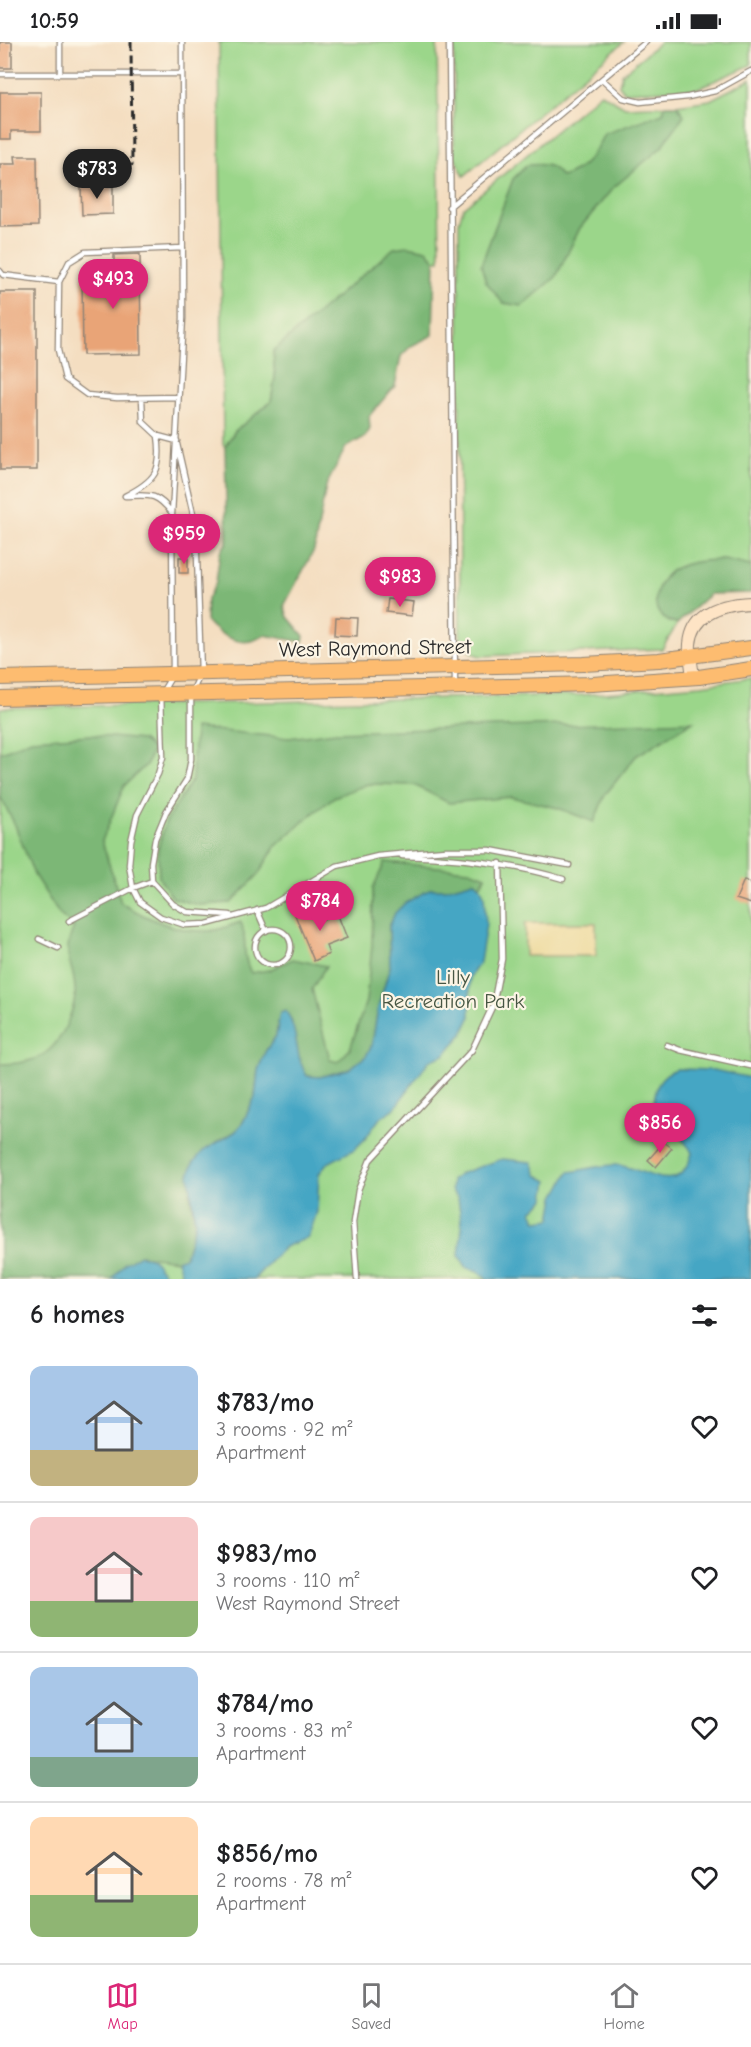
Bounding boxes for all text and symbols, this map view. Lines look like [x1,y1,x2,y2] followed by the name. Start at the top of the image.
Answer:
[30,8,79,34] text: 10:59
[61,149,133,200] pin: $783
[77,157,117,180] text: $783
[77,259,149,310] pin: $493
[92,267,134,290] text: $493
[148,514,220,565] pin: $959
[162,522,206,545] text: $959
[364,557,436,608] pin: $983
[379,565,421,588] text: $983
[279,634,472,662] street label: West Raymond Street
[284,881,356,932] pin: $784
[300,889,340,912] text: $784
[382,965,524,1013] park label: Lilly Recreation Park
[624,1103,696,1154] pin: $856
[638,1111,682,1134] text: $856
[688,1299,721,1332] icon: filters
[30,1300,125,1330] text: 6 homes
[216,1388,314,1418] text: $783/mo
[78,1390,150,1462] icon: home
[688,1410,721,1443] icon: heart
[216,1418,353,1441] text: 3 rooms · 92 m²
[216,1441,306,1464] text: Apartment
[216,1539,317,1569] text: $983/mo
[78,1541,150,1613] icon: home
[688,1561,721,1594] icon: heart
[216,1569,360,1592] text: 3 rooms · 110 m²
[216,1592,399,1615] text: West Raymond Street
[216,1689,314,1719] text: $784/mo
[78,1691,150,1763] icon: home
[688,1711,721,1744] icon: heart
[216,1719,352,1742] text: 3 rooms · 83 m²
[216,1742,306,1765] text: Apartment
[216,1839,318,1869] text: $856/mo
[78,1841,150,1913] icon: home
[688,1861,721,1894] icon: heart
[216,1869,352,1892] text: 2 rooms · 78 m²
[216,1892,306,1915] text: Apartment
[106,1979,139,2033] tab: Map
[351,1979,391,2033] tab: Saved
[604,1979,645,2033] tab: Home

